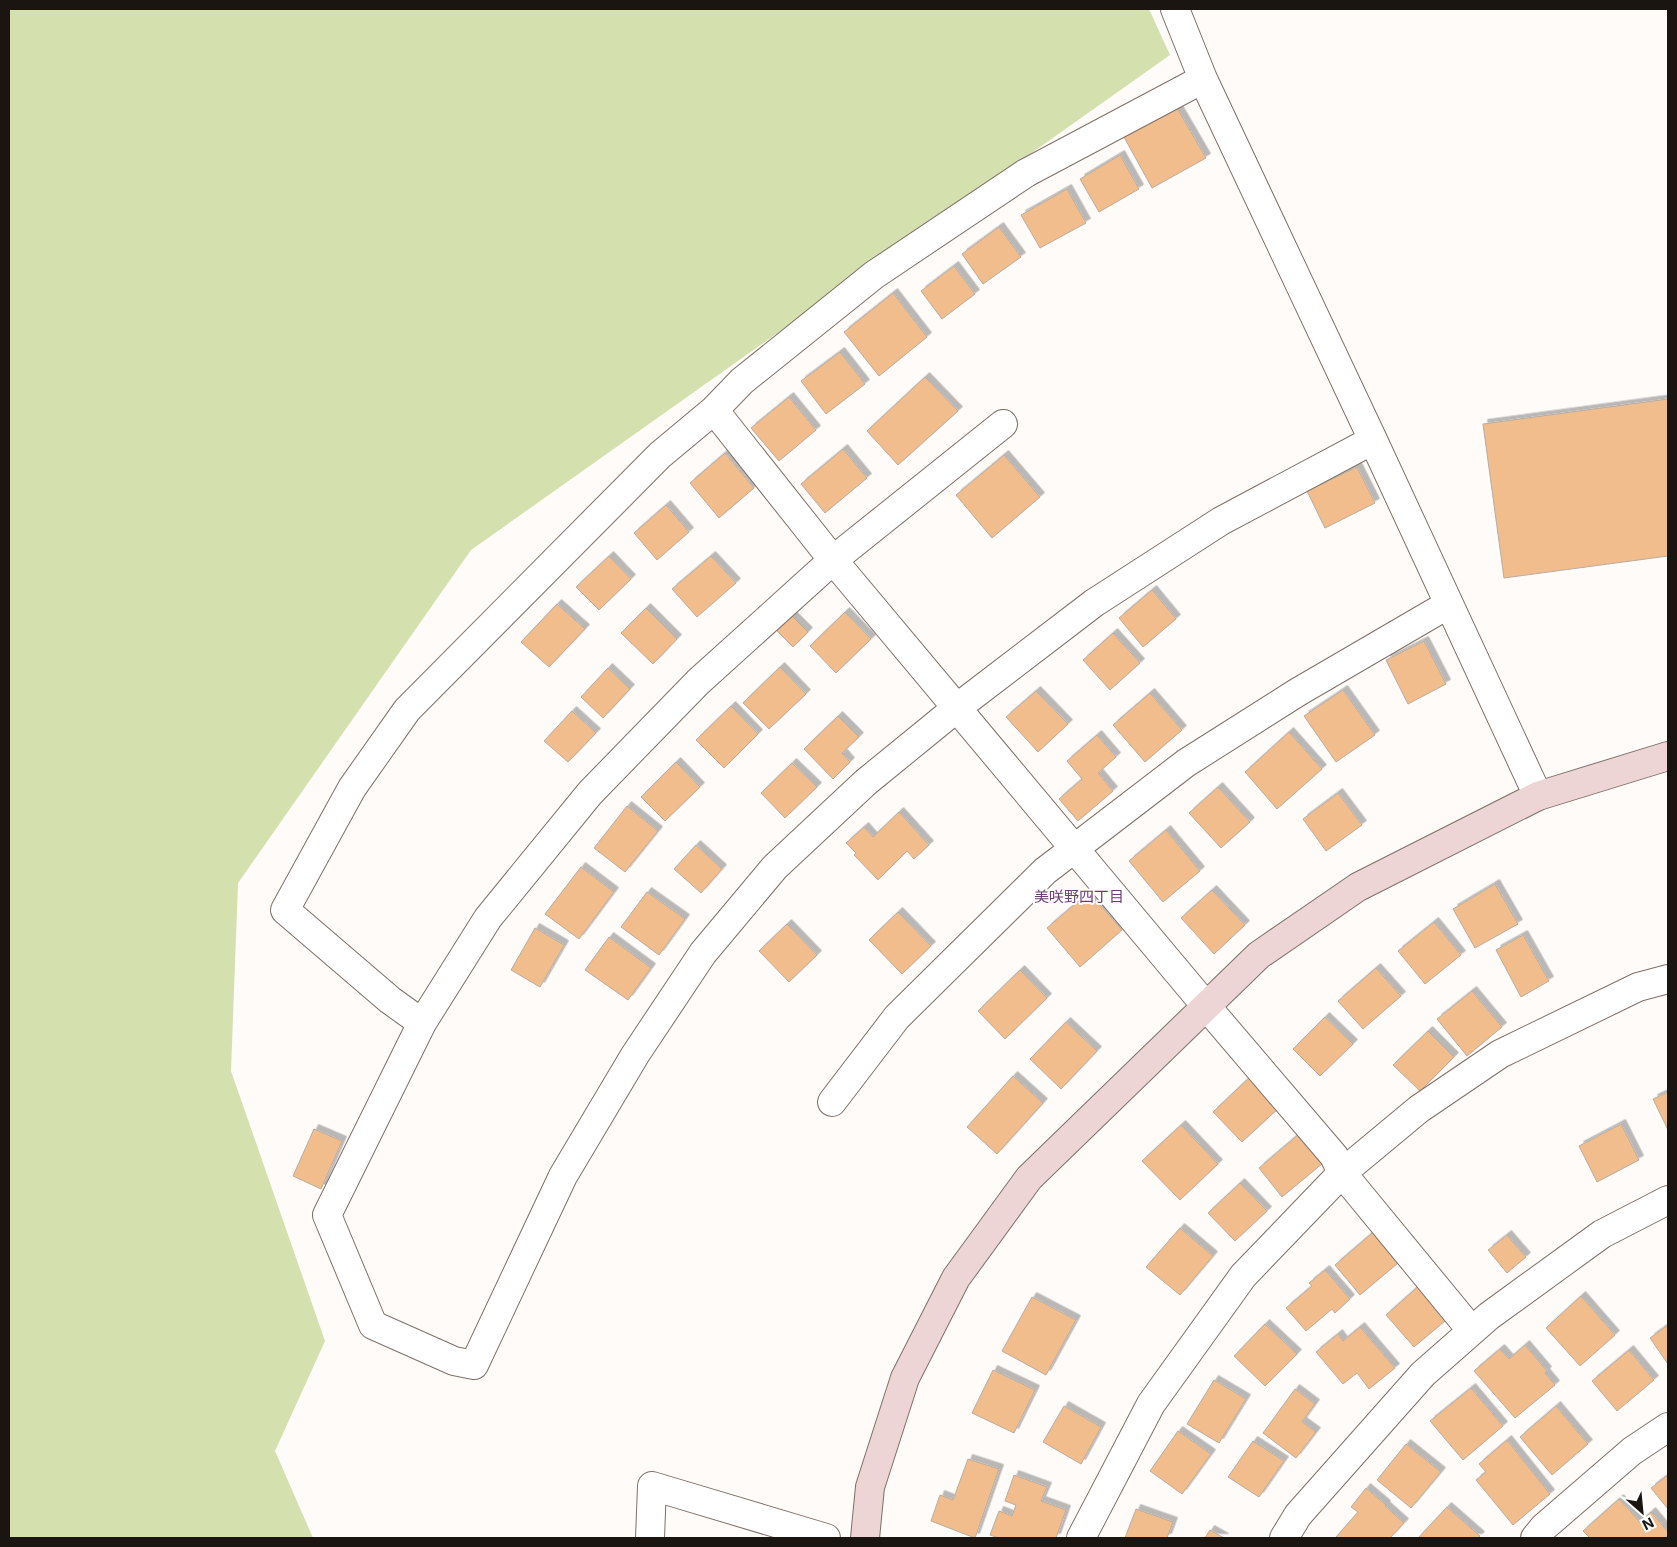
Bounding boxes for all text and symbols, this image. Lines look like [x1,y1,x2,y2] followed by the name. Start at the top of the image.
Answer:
[1034,887,1124,906] district label: 美咲野四丁目
[1617,1487,1667,1537] north arrow
[1640,1514,1657,1534] text: N

